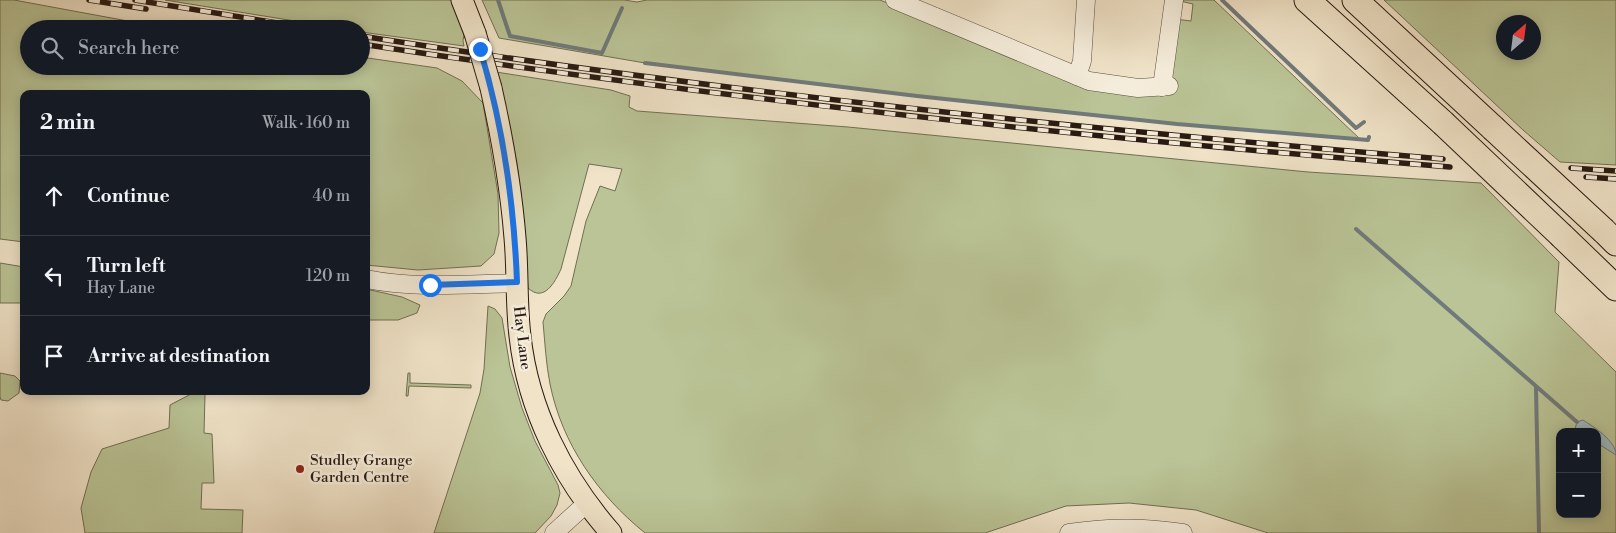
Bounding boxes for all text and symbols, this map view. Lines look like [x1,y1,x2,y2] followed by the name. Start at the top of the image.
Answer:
[1496,15,1541,60] north arrow
[20,20,370,75] search box
[38,34,66,62] icon: search
[78,36,179,60] text: Search here
[469,38,492,61] route end
[40,110,95,136] text: 2 min
[262,113,350,133] text: Walk · 160 m
[40,182,68,210] icon: ahead
[87,184,170,208] text: Continue
[313,186,350,206] text: 40 m
[87,254,166,278] text: Turn left
[40,262,68,290] icon: left
[306,266,350,286] text: 120 m
[419,274,442,297] route start
[87,278,155,298] text: Hay Lane
[509,305,535,371] street label: Hay Lane
[40,342,68,370] icon: arrive
[87,344,270,368] text: Arrive at destination
[1556,428,1601,518] map controls
[1556,428,1601,473] button: +
[310,451,413,487] place label: Studley Grange Garden Centre
[294,463,306,475] marker: Studley Grange Garden Centre
[1556,473,1601,518] button: −

